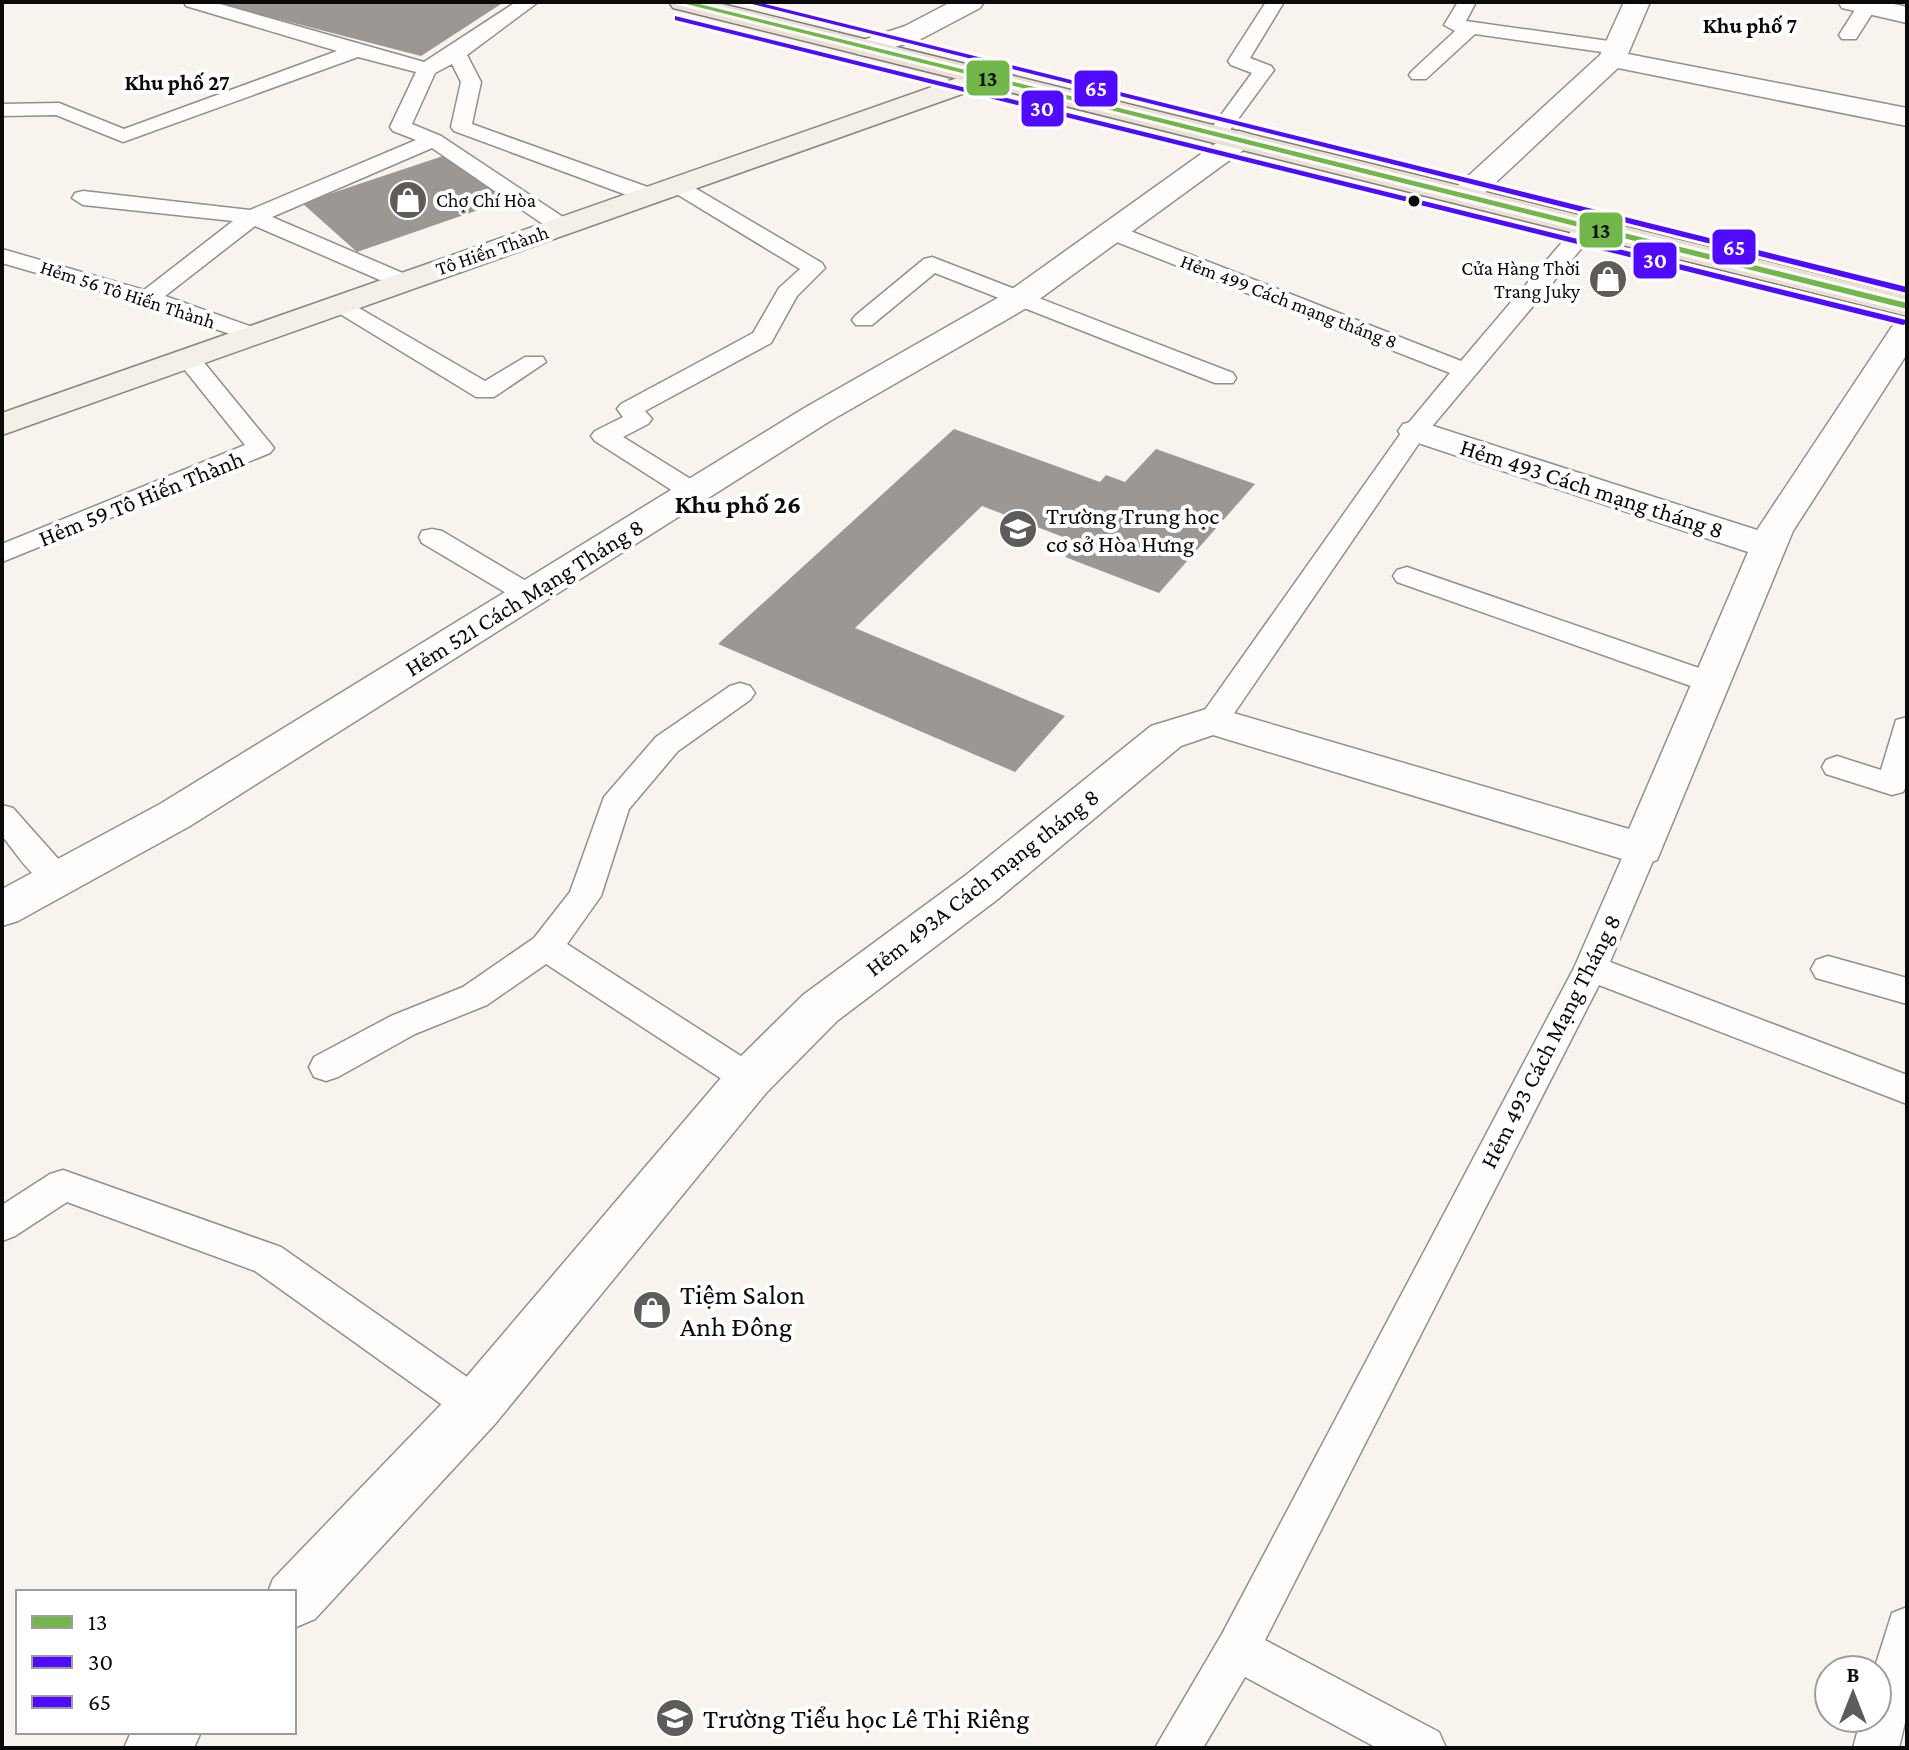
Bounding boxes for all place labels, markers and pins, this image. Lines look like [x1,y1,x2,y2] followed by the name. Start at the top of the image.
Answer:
[387,179,429,221] shop icon: Chợ Chí Hòa
[436,189,536,212] place label: Chợ Chí Hòa
[1406,193,1422,209] unlabelled marker
[1461,257,1581,303] place label: Cửa Hàng Thời Trang Juky
[1587,258,1629,300] shop icon: Cửa Hàng Thời Trang Juky
[1046,502,1219,557] place label: Trường Trung học cơ sở Hòa Hưng
[997,508,1039,550] school or university icon: Trường Trung học cơ sở Hòa Hưng
[680,1279,805,1342] place label: Tiệm Salon Anh Đông
[631,1289,673,1331] shop icon: Tiệm Salon Anh Đông
[654,1697,696,1739] school or university icon: Trường Tiểu học Lê Thị Riêng
[703,1703,1030,1734] place label: Trường Tiểu học Lê Thị Riêng

